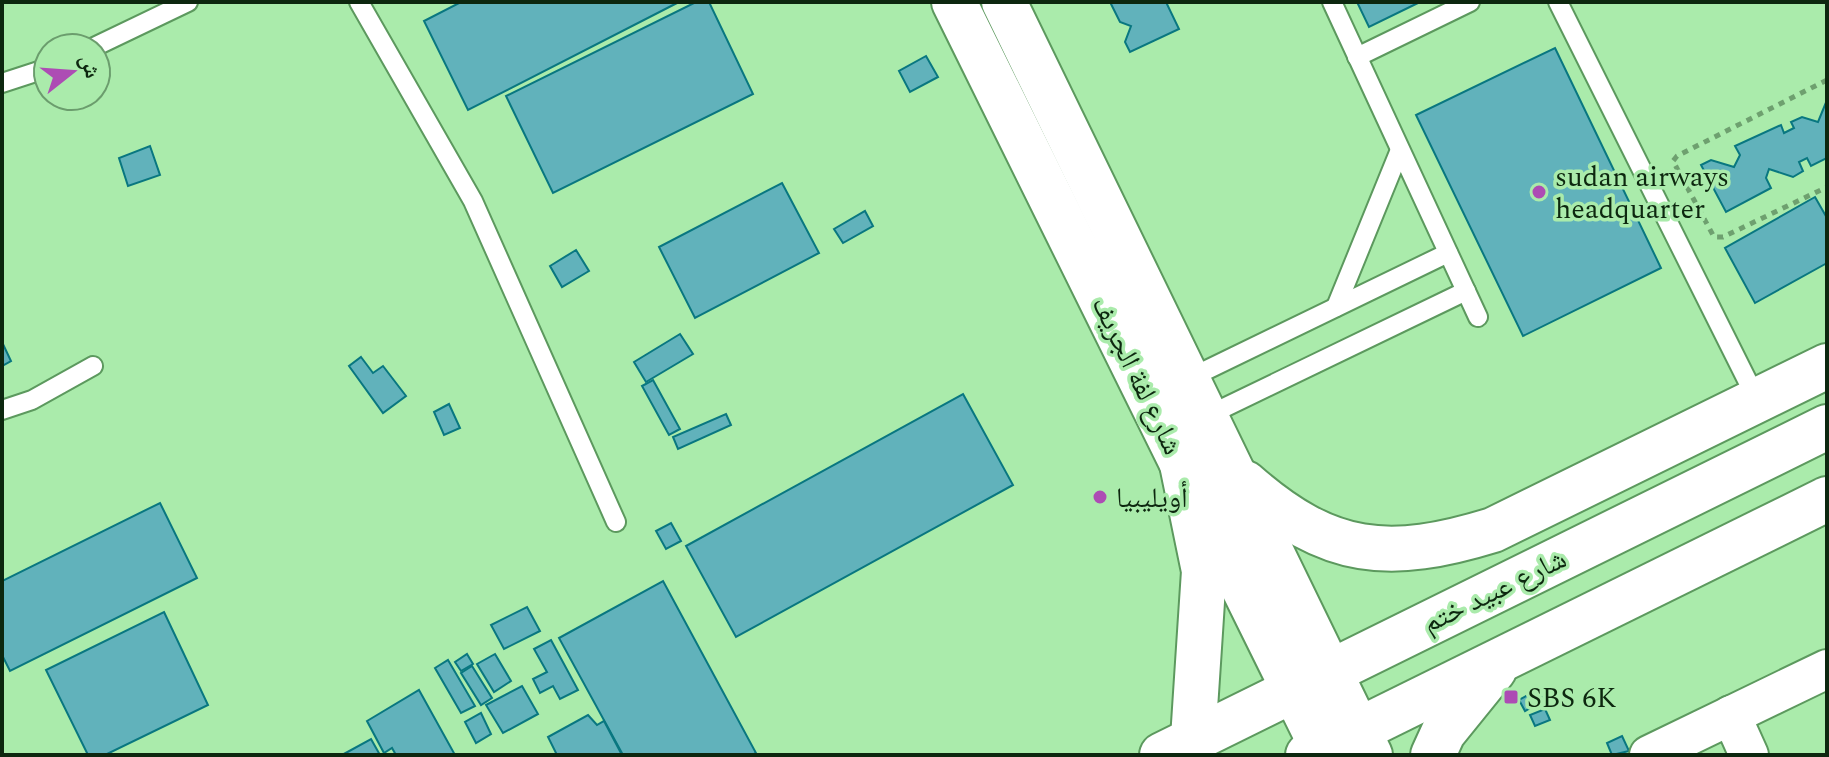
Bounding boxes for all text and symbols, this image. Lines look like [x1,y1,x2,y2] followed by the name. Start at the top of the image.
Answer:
[32,32,112,112] north arrow
[71,51,109,83] text: ش
[1555,156,1729,231] place label: sudan airways headquarter
[1530,183,1548,201] marker: sudan airways headquarter
[1080,289,1194,462] street label: شارع لفة الجريف
[1116,477,1188,520] place label: أويليبيا
[1091,488,1109,506] marker: أويليبيا
[1415,538,1574,645] street label: شارع عبيد ختم
[1527,677,1616,720] place label: SBS 6K
[1502,688,1520,706] marker: SBS 6K

